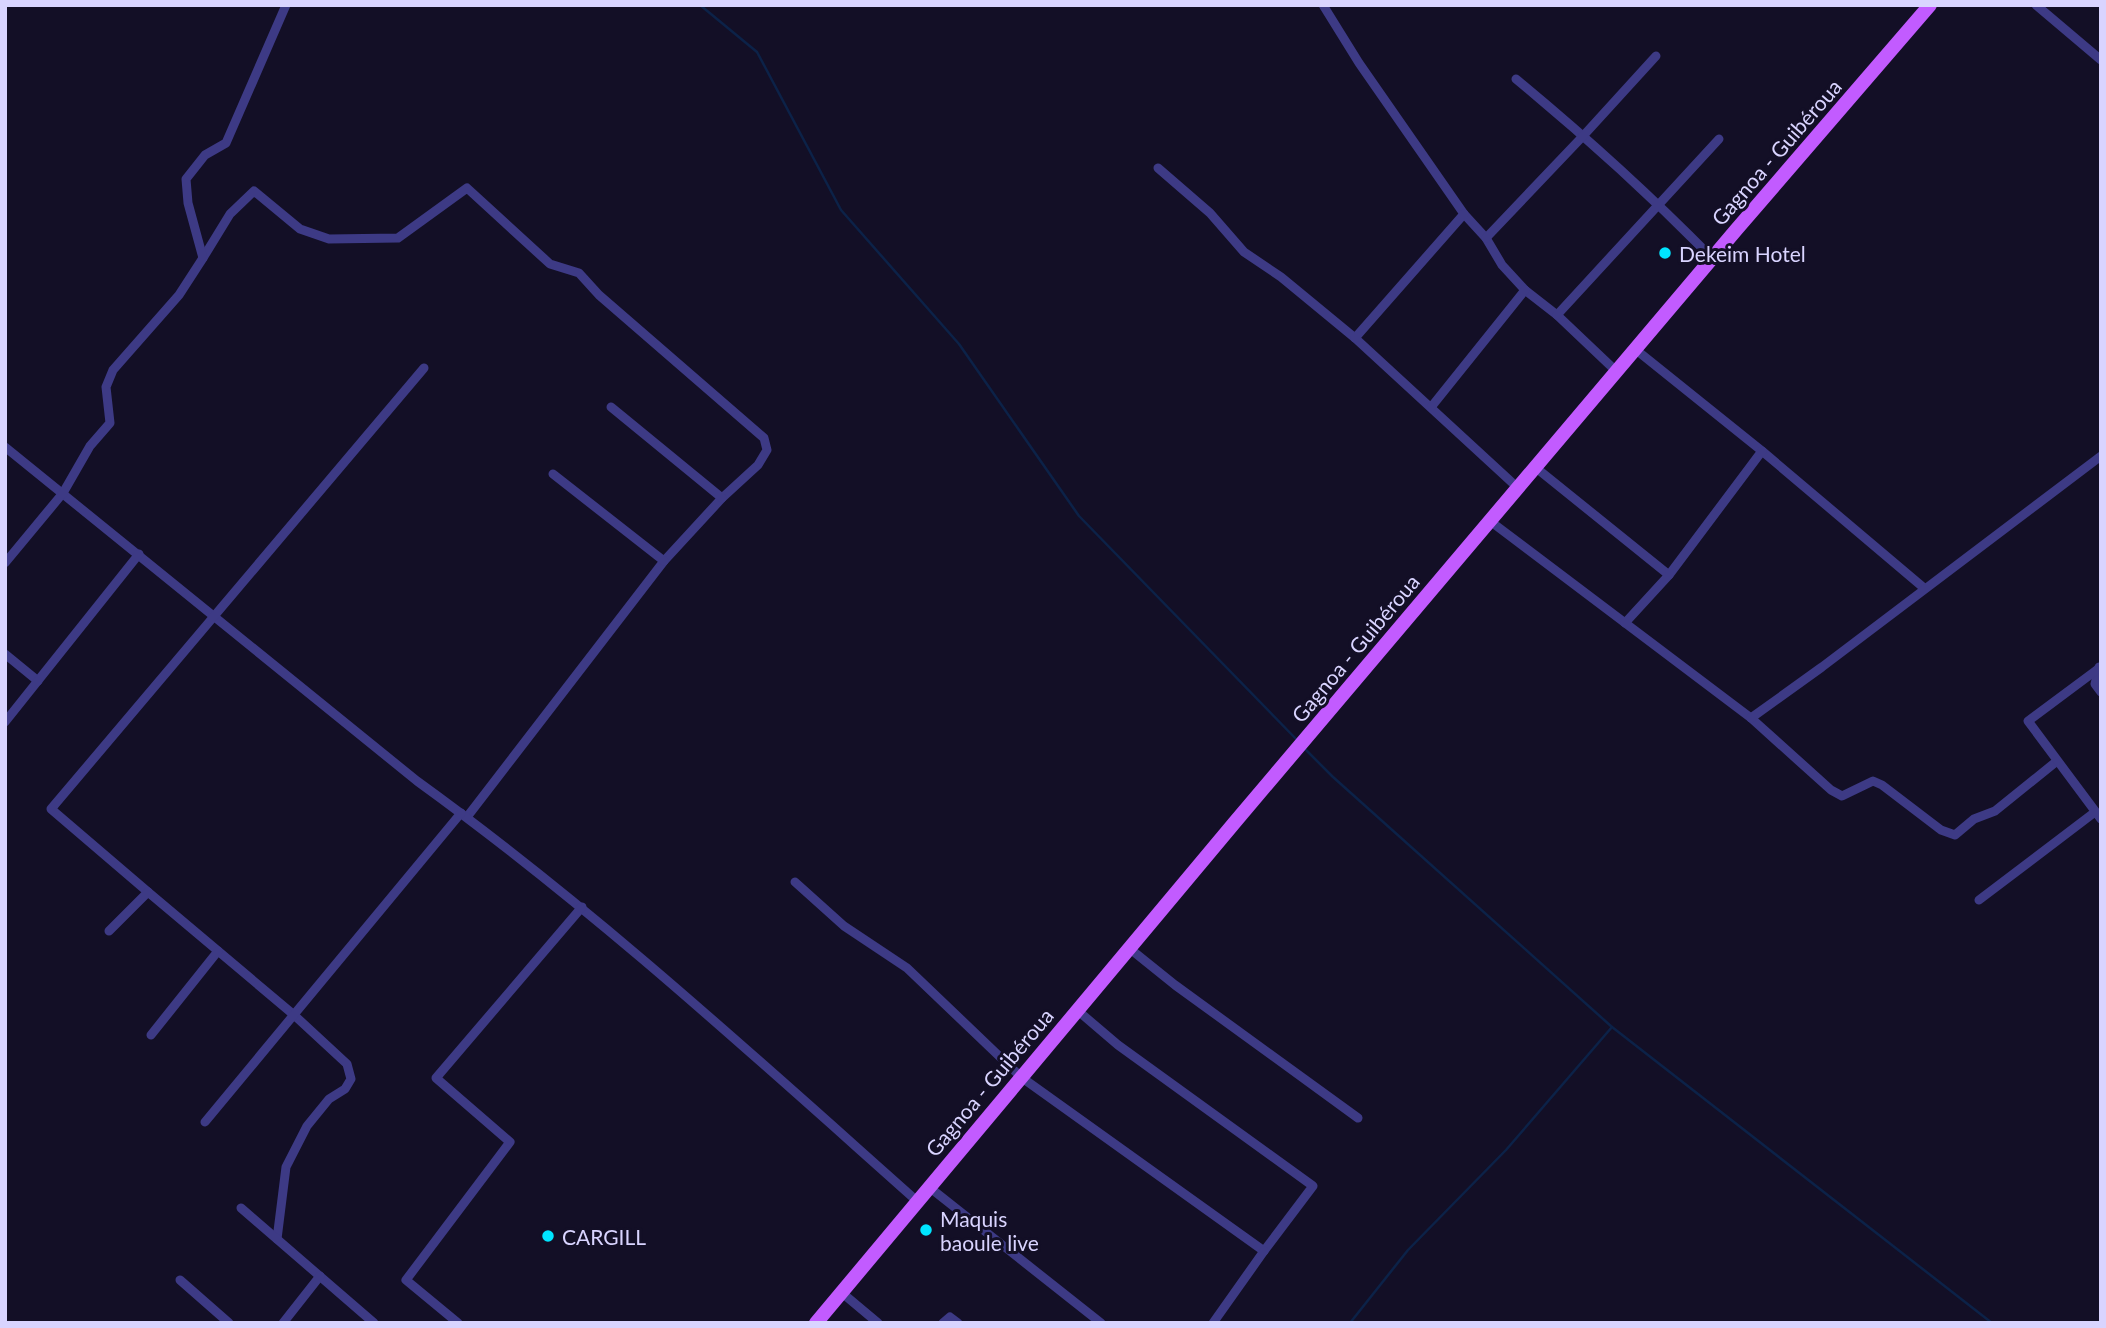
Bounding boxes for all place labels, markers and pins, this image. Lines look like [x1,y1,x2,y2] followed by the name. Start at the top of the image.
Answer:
[1679,241,1806,266] place label: Dekeim Hotel
[1657,245,1673,261] marker: Dekeim Hotel
[940,1206,1039,1255] place label: Maquis baoule live
[918,1222,934,1238] marker: Maquis baoule live
[562,1224,646,1249] place label: CARGILL
[540,1228,556,1244] marker: CARGILL

